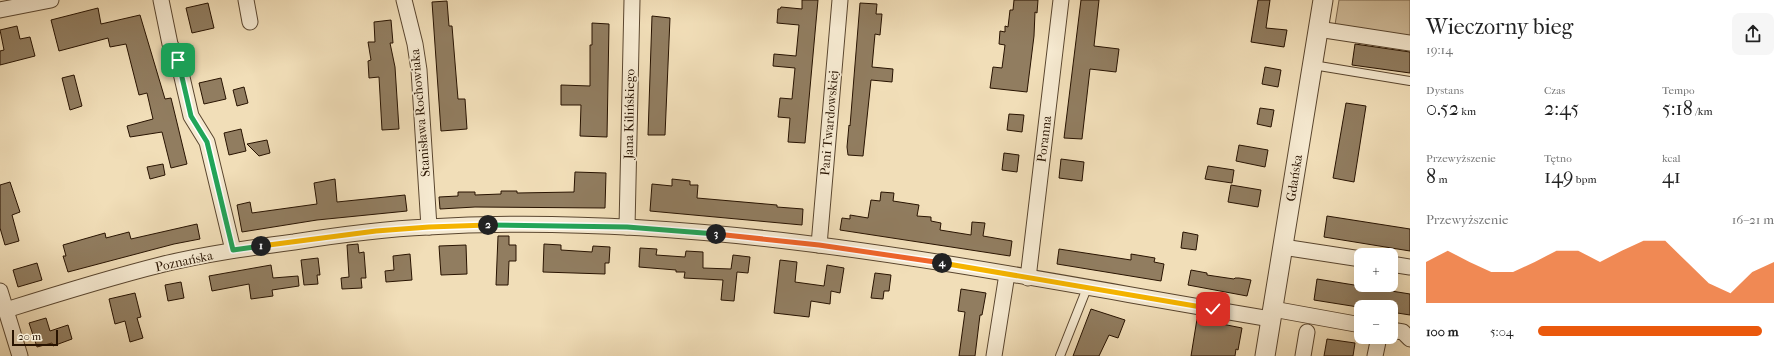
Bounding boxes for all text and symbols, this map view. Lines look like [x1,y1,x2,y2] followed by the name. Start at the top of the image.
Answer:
[1732,13,1774,55] button: share
[1426,14,1573,40] text: Wieczorny bieg
[1426,42,1453,57] text: 19:14
[161,43,195,77] pin
[407,47,433,178] street label: Stanisława Rochowiaka
[167,49,189,71] icon: arrive
[621,68,637,160] street label: Jana Kilińskiego
[817,70,841,176] street label: Pani Twardowskiej
[1426,84,1464,97] text: Dystans
[1544,84,1565,97] text: Czas
[1662,84,1695,97] text: Tempo
[1426,97,1459,120] text: 0.52
[1544,97,1579,120] text: 2:45
[1662,97,1693,120] text: 5:18
[1459,105,1476,118] text: km
[1693,105,1713,118] text: /km
[1034,114,1054,163] street label: Poranna
[1283,152,1305,203] street label: Gdańska
[1426,152,1496,165] text: Przewyższenie
[1544,152,1572,165] text: Tętno
[1662,152,1681,165] text: kcal
[1426,165,1436,188] text: 8
[1544,165,1573,188] text: 149
[1662,165,1681,188] text: 41
[1436,173,1448,186] text: m
[1573,173,1597,186] text: bpm
[1426,212,1509,227] text: Przewyższenie
[1732,212,1774,227] text: 16–21 m
[478,215,498,235] pin: 2
[485,218,491,231] text: 2
[706,224,726,244] pin: 3
[714,227,718,240] text: 3
[251,236,271,256] pin: 1
[259,239,263,252] text: 1
[154,247,215,274] street label: Poznańska
[1354,248,1398,344] map controls
[1354,248,1398,292] button: +
[932,253,952,273] pin: 4
[939,256,945,269] text: 4
[1196,292,1230,326] pin
[1202,298,1224,320] icon: check
[1354,300,1398,344] button: −
[1426,324,1459,339] text: 100 m
[1490,324,1513,339] text: 5:04
[12,328,58,347] scale bar
[18,330,41,343] text: 20 m

